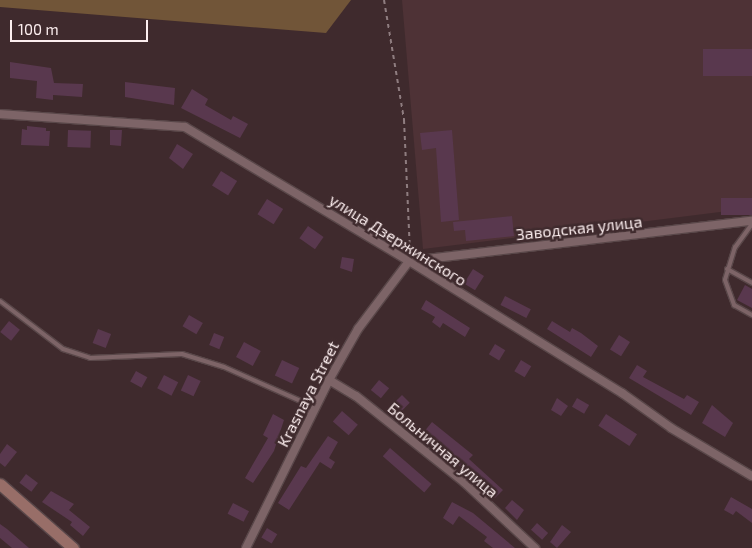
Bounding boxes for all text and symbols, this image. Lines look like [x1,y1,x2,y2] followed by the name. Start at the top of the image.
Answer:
[12,10,150,42] scale bar
[18,20,59,38] text: 100 m
[326,190,470,290] street label: улица Дзержинского
[515,212,643,244] street label: Заводская улица
[273,338,343,450] street label: Krasnaya Street
[384,398,502,502] street label: Больничная улица

